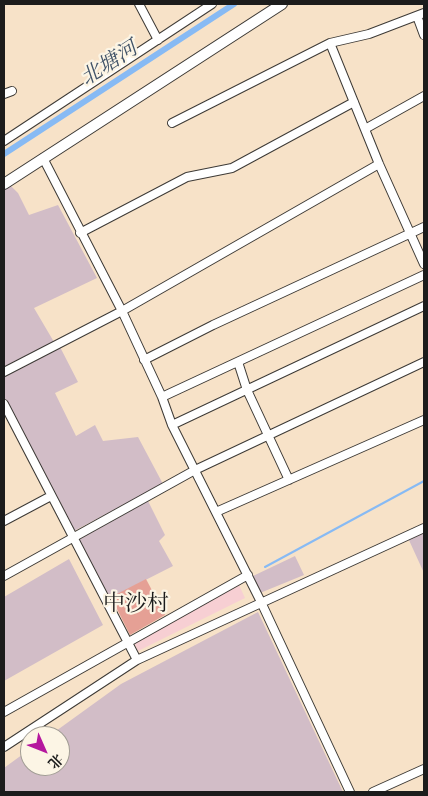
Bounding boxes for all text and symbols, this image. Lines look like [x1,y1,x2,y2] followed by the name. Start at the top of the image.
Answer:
[77,37,143,93] water label: 北塘河
[103,592,169,618] district label: 中沙村
[20,726,70,776] north arrow
[44,749,66,772] text: 北

